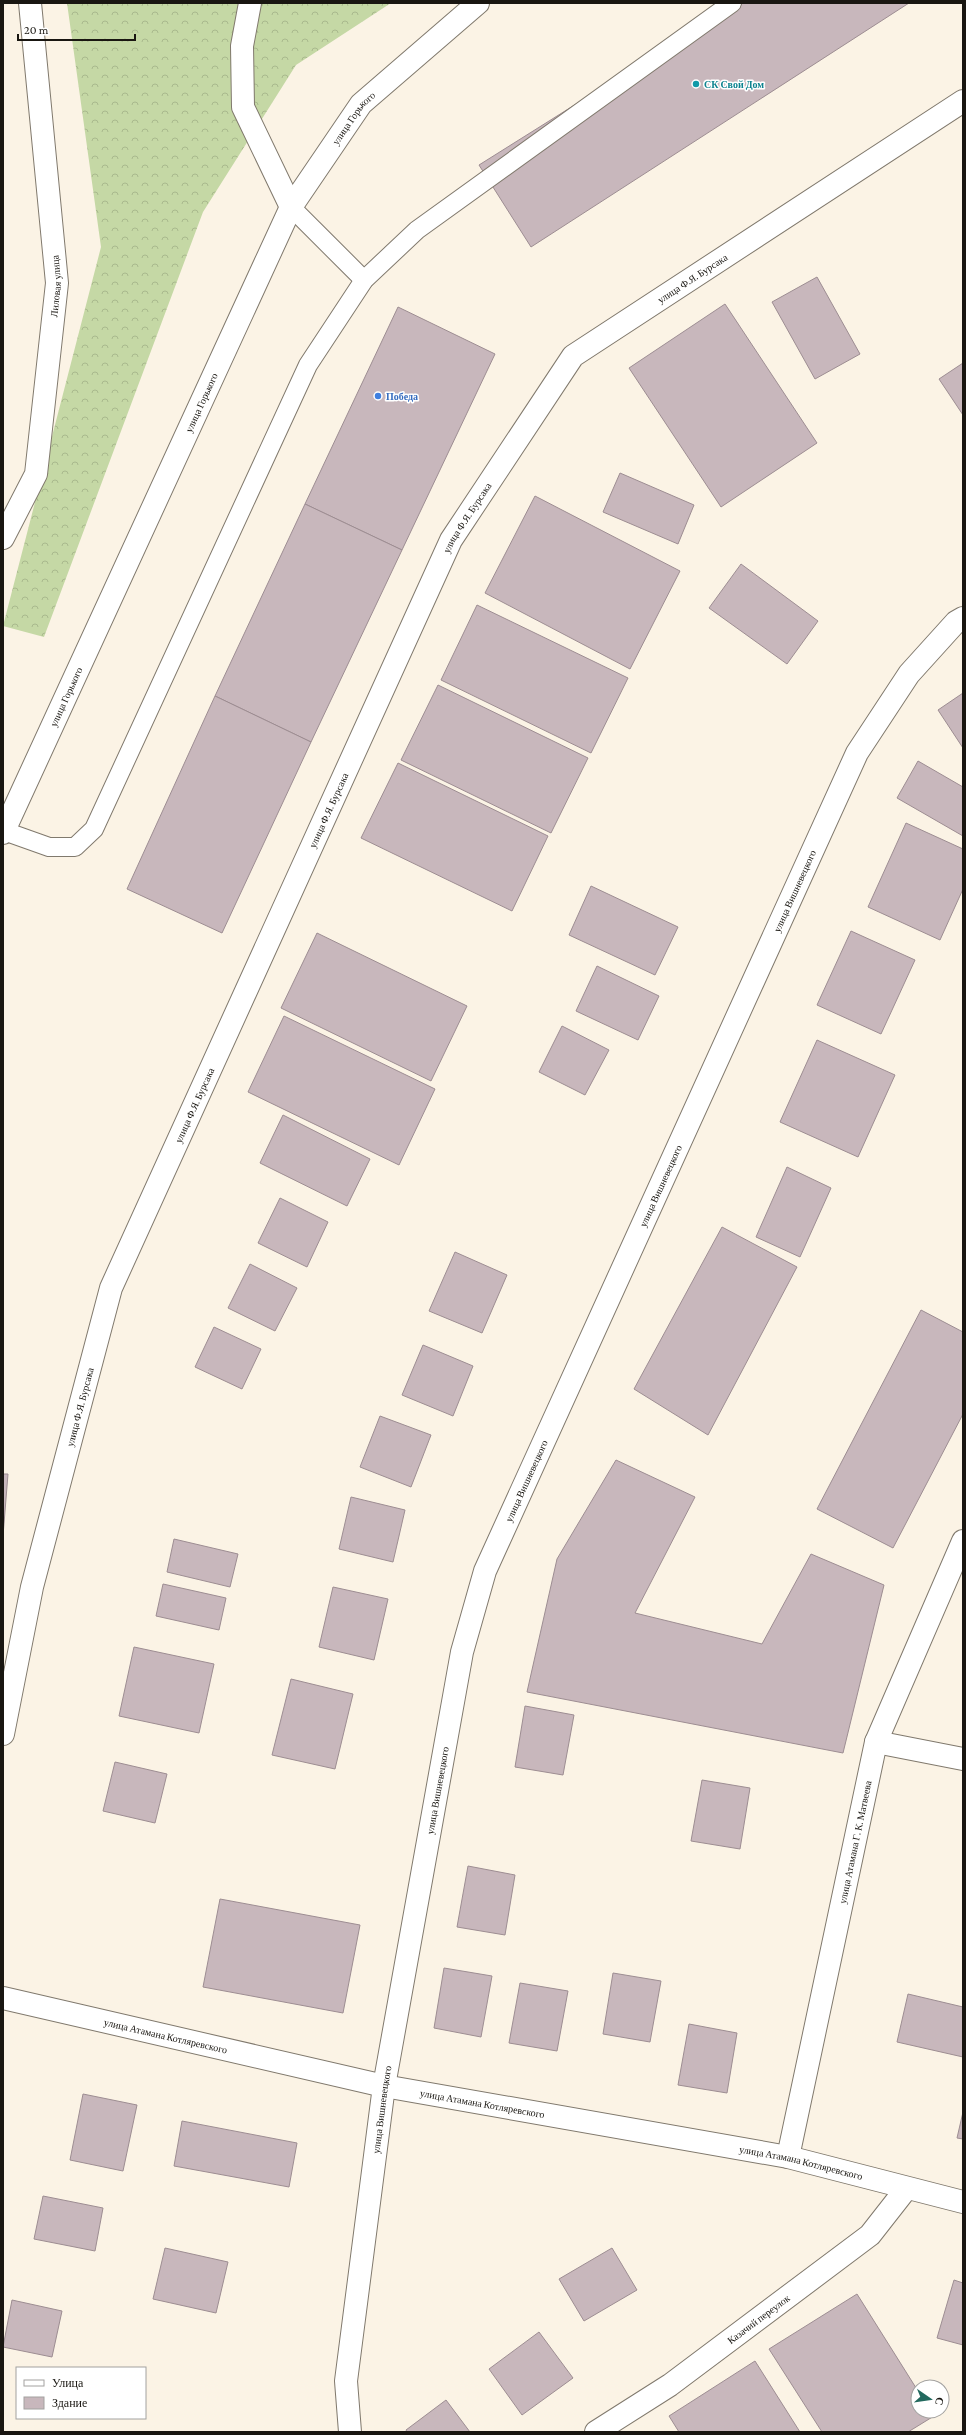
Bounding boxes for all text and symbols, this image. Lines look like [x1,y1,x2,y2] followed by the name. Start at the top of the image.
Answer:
[18,16,135,42] scale bar
[24,23,49,37] text: 20 m
[691,79,701,89] marker: СК Свой Дом
[704,79,764,90] place label: СК Свой Дом
[330,89,377,147] street label: улица Горького
[655,251,730,305] street label: улица Ф.Я. Бурсака
[48,254,63,318] street label: Лиловая улица
[183,371,220,434] street label: улица Горького
[373,391,383,401] marker: Победа
[386,391,418,402] place label: Победа
[440,480,493,554] street label: улица Ф.Я. Бурсака
[47,665,84,728] street label: улица Горького
[306,770,350,849] street label: улица Ф.Я. Бурсака
[771,848,818,934] street label: улица Вишневецкого
[172,1065,216,1144] street label: улица Ф.Я. Бурсака
[637,1143,684,1228] street label: улица Вишневецкого
[64,1366,95,1448] street label: улица Ф.Я. Бурсака
[503,1438,549,1523] street label: улица Вишневецкого
[424,1746,450,1835] street label: улица Вишневецкого
[836,1779,873,1905] street label: улица Атамана Г. К. Матвеева
[103,2016,228,2055] street label: улица Атамана Котляревского
[370,2065,393,2154] street label: улица Вишневецкого
[419,2087,546,2120] street label: улица Атамана Котляревского
[738,2143,864,2181] street label: улица Атамана Котляревского
[725,2292,792,2346] street label: Казачий переулок
[16,2367,146,2419] legend
[52,2376,84,2390] text: Улица
[910,2379,950,2419] north arrow
[52,2396,87,2410] text: Здание
[933,2396,946,2407] text: С

